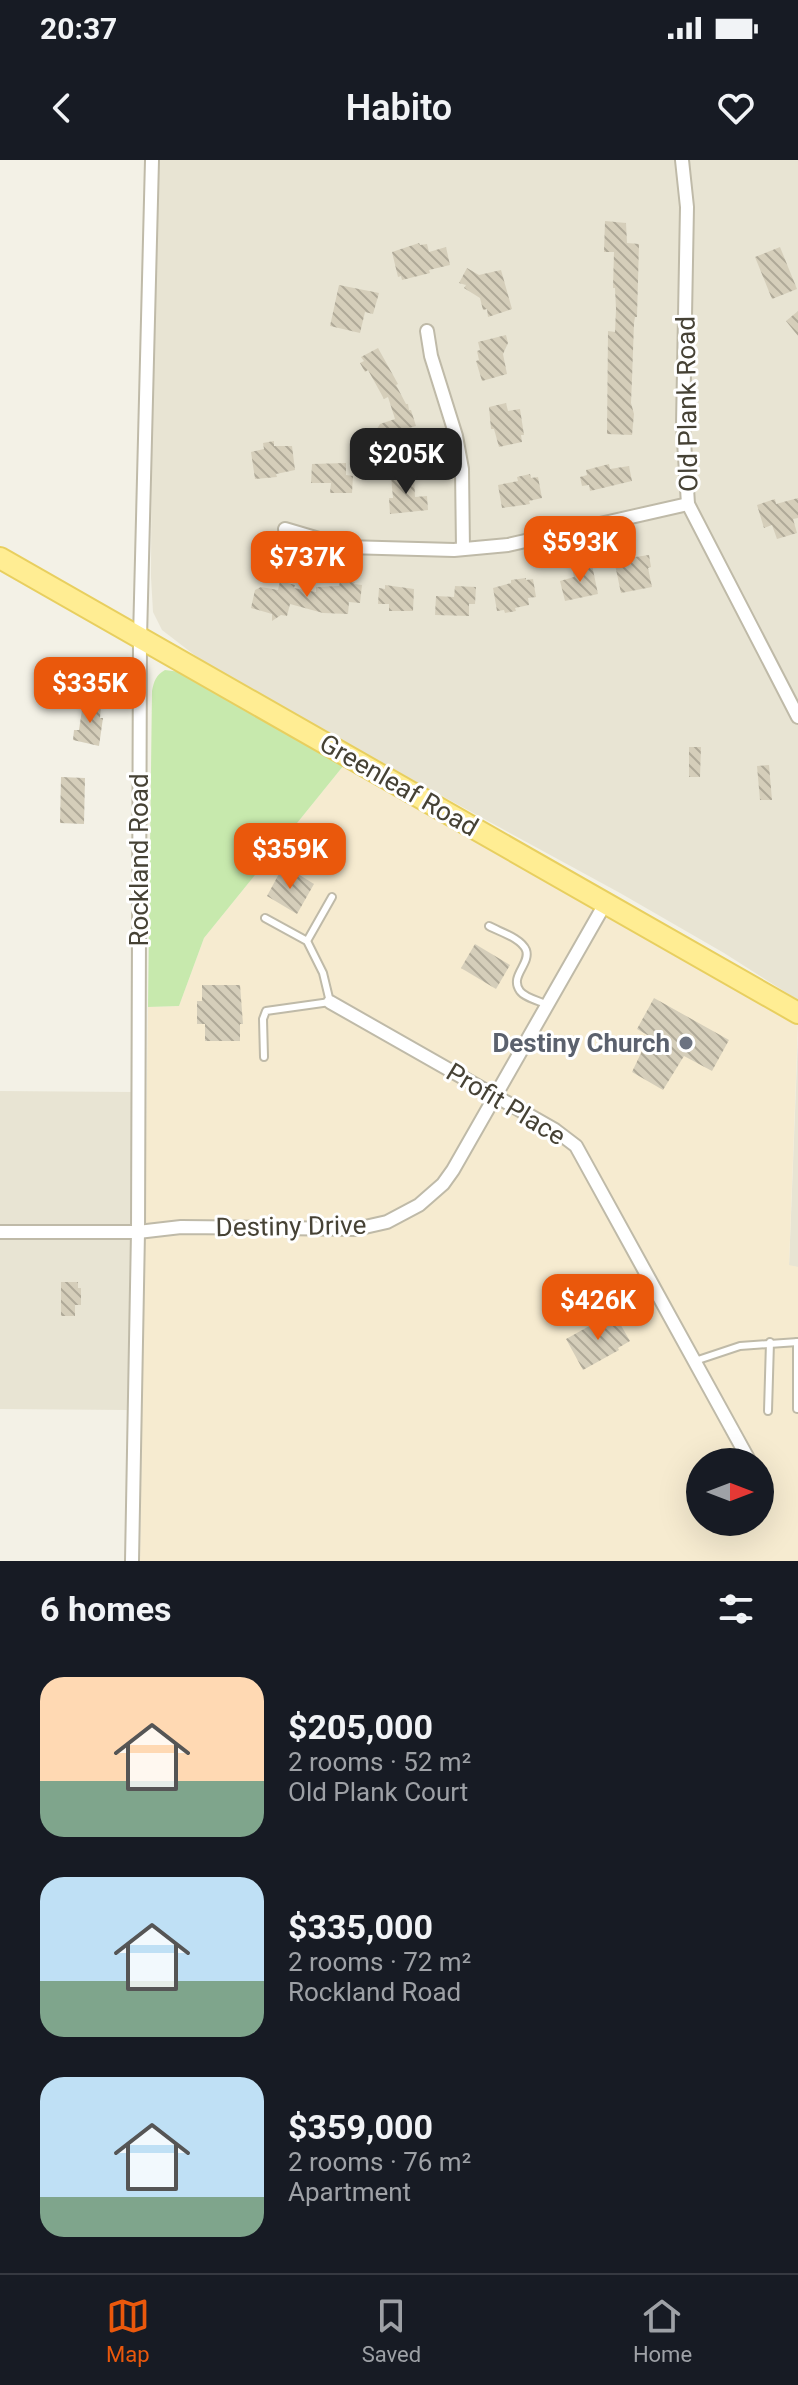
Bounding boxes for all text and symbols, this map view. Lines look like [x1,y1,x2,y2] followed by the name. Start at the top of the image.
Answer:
[40,11,117,46] text: 20:37
[40,86,84,130] icon: back
[714,86,758,130] icon: heart
[346,87,452,129] text: Habito
[670,316,704,492] street label: Old Plank Road
[350,428,462,496] pin: $205K
[368,439,444,469] text: $205K
[524,516,636,584] pin: $593K
[542,527,618,557] text: $593K
[251,531,363,599] pin: $737K
[269,542,345,572] text: $737K
[34,657,146,725] pin: $335K
[52,668,128,698] text: $335K
[315,728,483,842] street label: Greenleaf Road
[124,773,154,947] street label: Rockland Road
[234,823,346,891] pin: $359K
[252,834,328,864] text: $359K
[492,1028,670,1058] place label: Destiny Church
[677,1034,695,1052] marker: Destiny Church
[441,1057,571,1151] street label: Profit Place
[215,1210,367,1242] street label: Destiny Drive
[542,1274,654,1342] pin: $426K
[560,1285,636,1315] text: $426K
[686,1448,774,1536] north arrow
[686,1448,774,1536] map controls
[714,1587,758,1631] icon: filters
[40,1589,171,1629] text: 6 homes
[288,1707,433,1747] text: $205,000
[104,1709,200,1805] icon: home
[288,1747,471,1777] text: 2 rooms · 52 m²
[288,1777,468,1807] text: Old Plank Court
[288,1907,433,1947] text: $335,000
[104,1909,200,2005] icon: home
[288,1947,471,1977] text: 2 rooms · 72 m²
[288,1977,461,2007] text: Rockland Road
[288,2107,433,2147] text: $359,000
[104,2109,200,2205] icon: home
[288,2147,471,2177] text: 2 rooms · 76 m²
[288,2177,411,2207] text: Apartment
[106,2294,150,2367] tab: Map
[362,2294,421,2367] tab: Saved
[633,2294,692,2367] tab: Home

